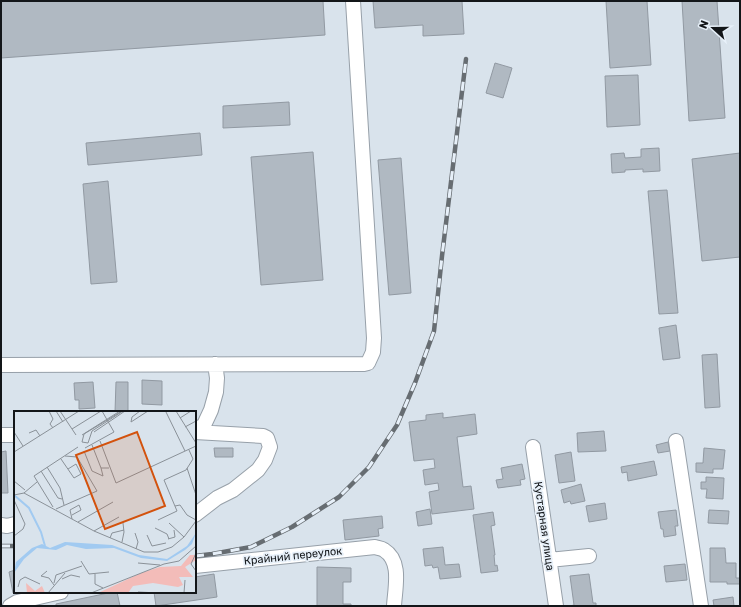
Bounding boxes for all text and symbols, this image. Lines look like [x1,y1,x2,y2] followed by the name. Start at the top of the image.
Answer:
[693,8,733,48] north arrow
[697,18,712,31] text: N
[14,411,196,593] inset map
[531,481,557,571] street label: Кустарная улица
[243,544,343,568] street label: Крайний переулок

